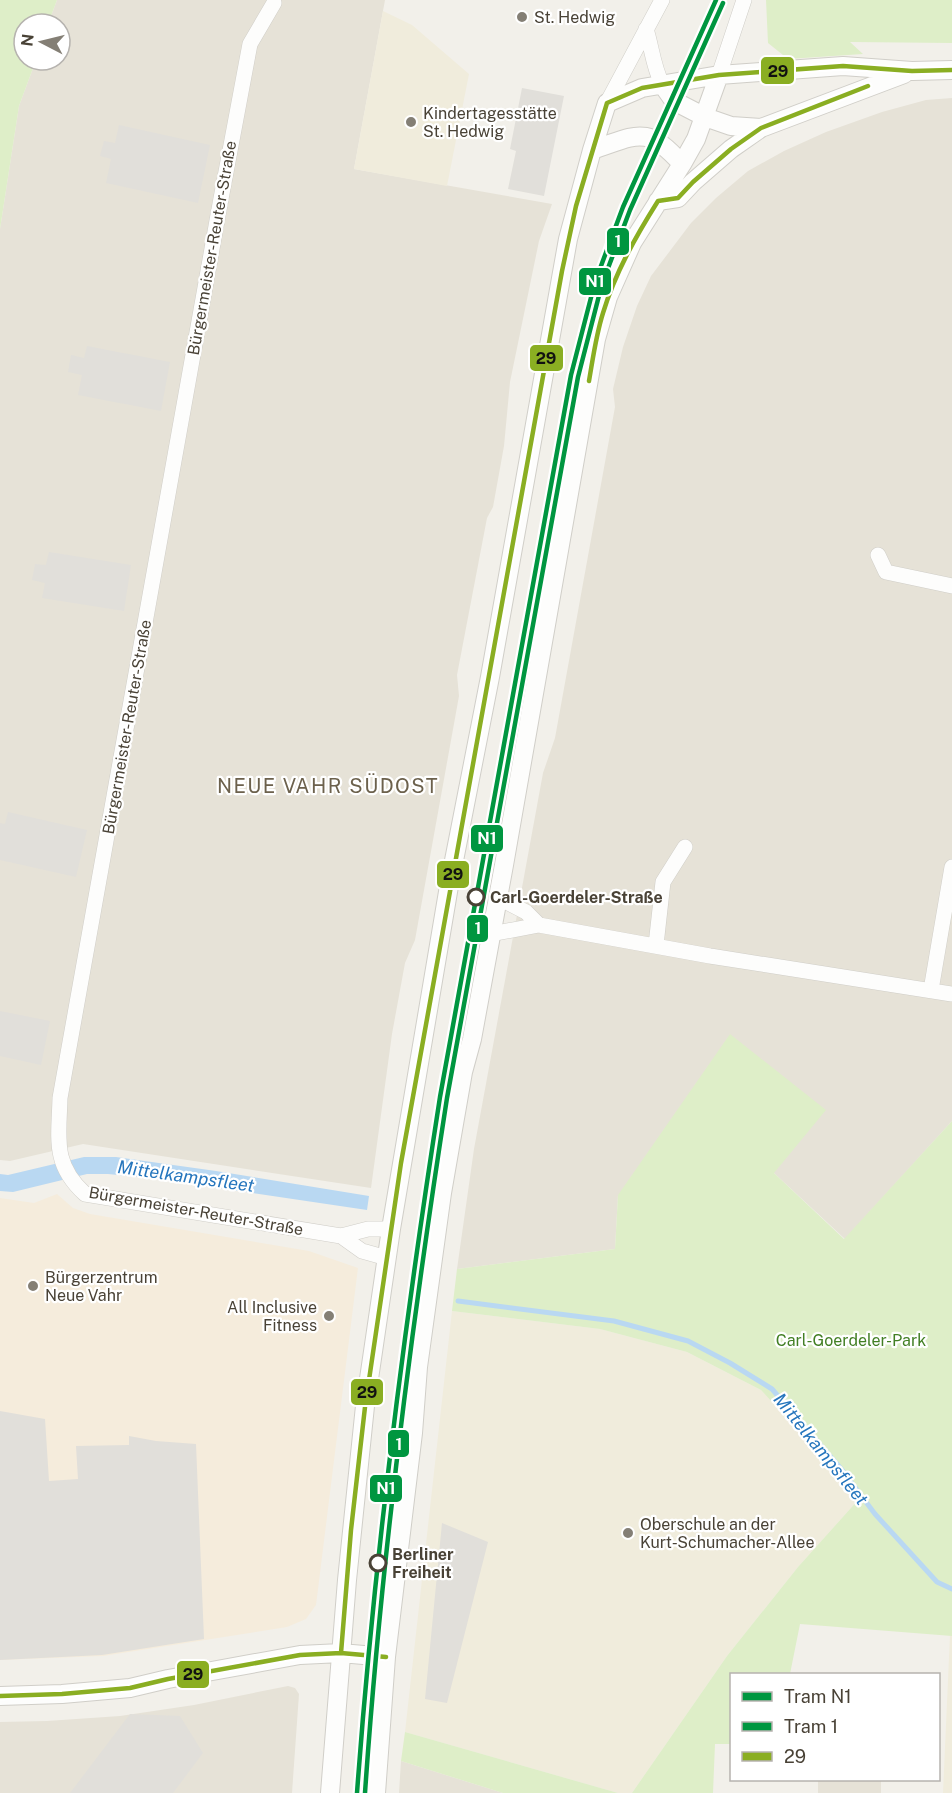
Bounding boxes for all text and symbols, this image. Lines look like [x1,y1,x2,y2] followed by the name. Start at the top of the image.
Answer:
[534,8,615,27] place label: St. Hedwig
[515,10,529,24] marker: St. Hedwig
[12,12,72,72] north arrow
[17,33,38,48] text: N
[760,56,795,85] line badge: 29
[768,62,788,81] text: 29
[423,104,557,141] place label: Kindertagesstätte St. Hedwig
[404,115,418,129] marker: Kindertagesstätte St. Hedwig
[184,139,240,357] street label: Bürgermeister-Reuter-Straße
[606,227,630,256] line badge: 1
[615,232,621,251] text: 1
[578,267,612,296] line badge: N1
[585,272,605,291] text: N1
[529,344,564,372] line badge: 29
[536,349,556,368] text: 29
[99,618,155,836] street label: Bürgermeister-Reuter-Straße
[217,773,439,798] district label: NEUE VAHR SÜDOST
[470,824,504,853] line badge: N1
[477,829,497,848] text: N1
[436,860,470,889] line badge: 29
[443,865,463,884] text: 29
[467,888,485,906] marker: Carl-Goerdeler-Straße
[490,888,663,907] place label: Carl-Goerdeler-Straße
[466,914,489,943] line badge: 1
[475,919,481,938] text: 1
[116,1156,256,1196] water label: Mittelkampsfleet
[87,1183,305,1239] street label: Bürgermeister-Reuter-Straße
[45,1268,158,1305] place label: Bürgerzentrum Neue Vahr
[26,1279,40,1293] marker: Bürgerzentrum Neue Vahr
[227,1298,317,1335] place label: All Inclusive Fitness
[322,1309,336,1323] marker: All Inclusive Fitness
[776,1331,926,1350] park label: Carl-Goerdeler-Park
[350,1378,384,1406] line badge: 29
[357,1383,377,1402] text: 29
[769,1389,873,1509] water label: Mittelkampsfleet
[387,1429,410,1458] line badge: 1
[396,1435,402,1454] text: 1
[369,1474,403,1503] line badge: N1
[376,1479,396,1498] text: N1
[640,1515,814,1552] place label: Oberschule an der Kurt-Schumacher-Allee
[621,1526,635,1540] marker: Oberschule an der Kurt-Schumacher-Allee
[392,1545,454,1582] place label: Berliner Freiheit
[369,1554,387,1572] marker: Berliner Freiheit
[176,1660,210,1689] line badge: 29
[183,1665,203,1684] text: 29
[730,1673,940,1781] legend
[784,1686,852,1707] text: Tram N1
[784,1716,838,1737] text: Tram 1
[784,1746,806,1767] text: 29

